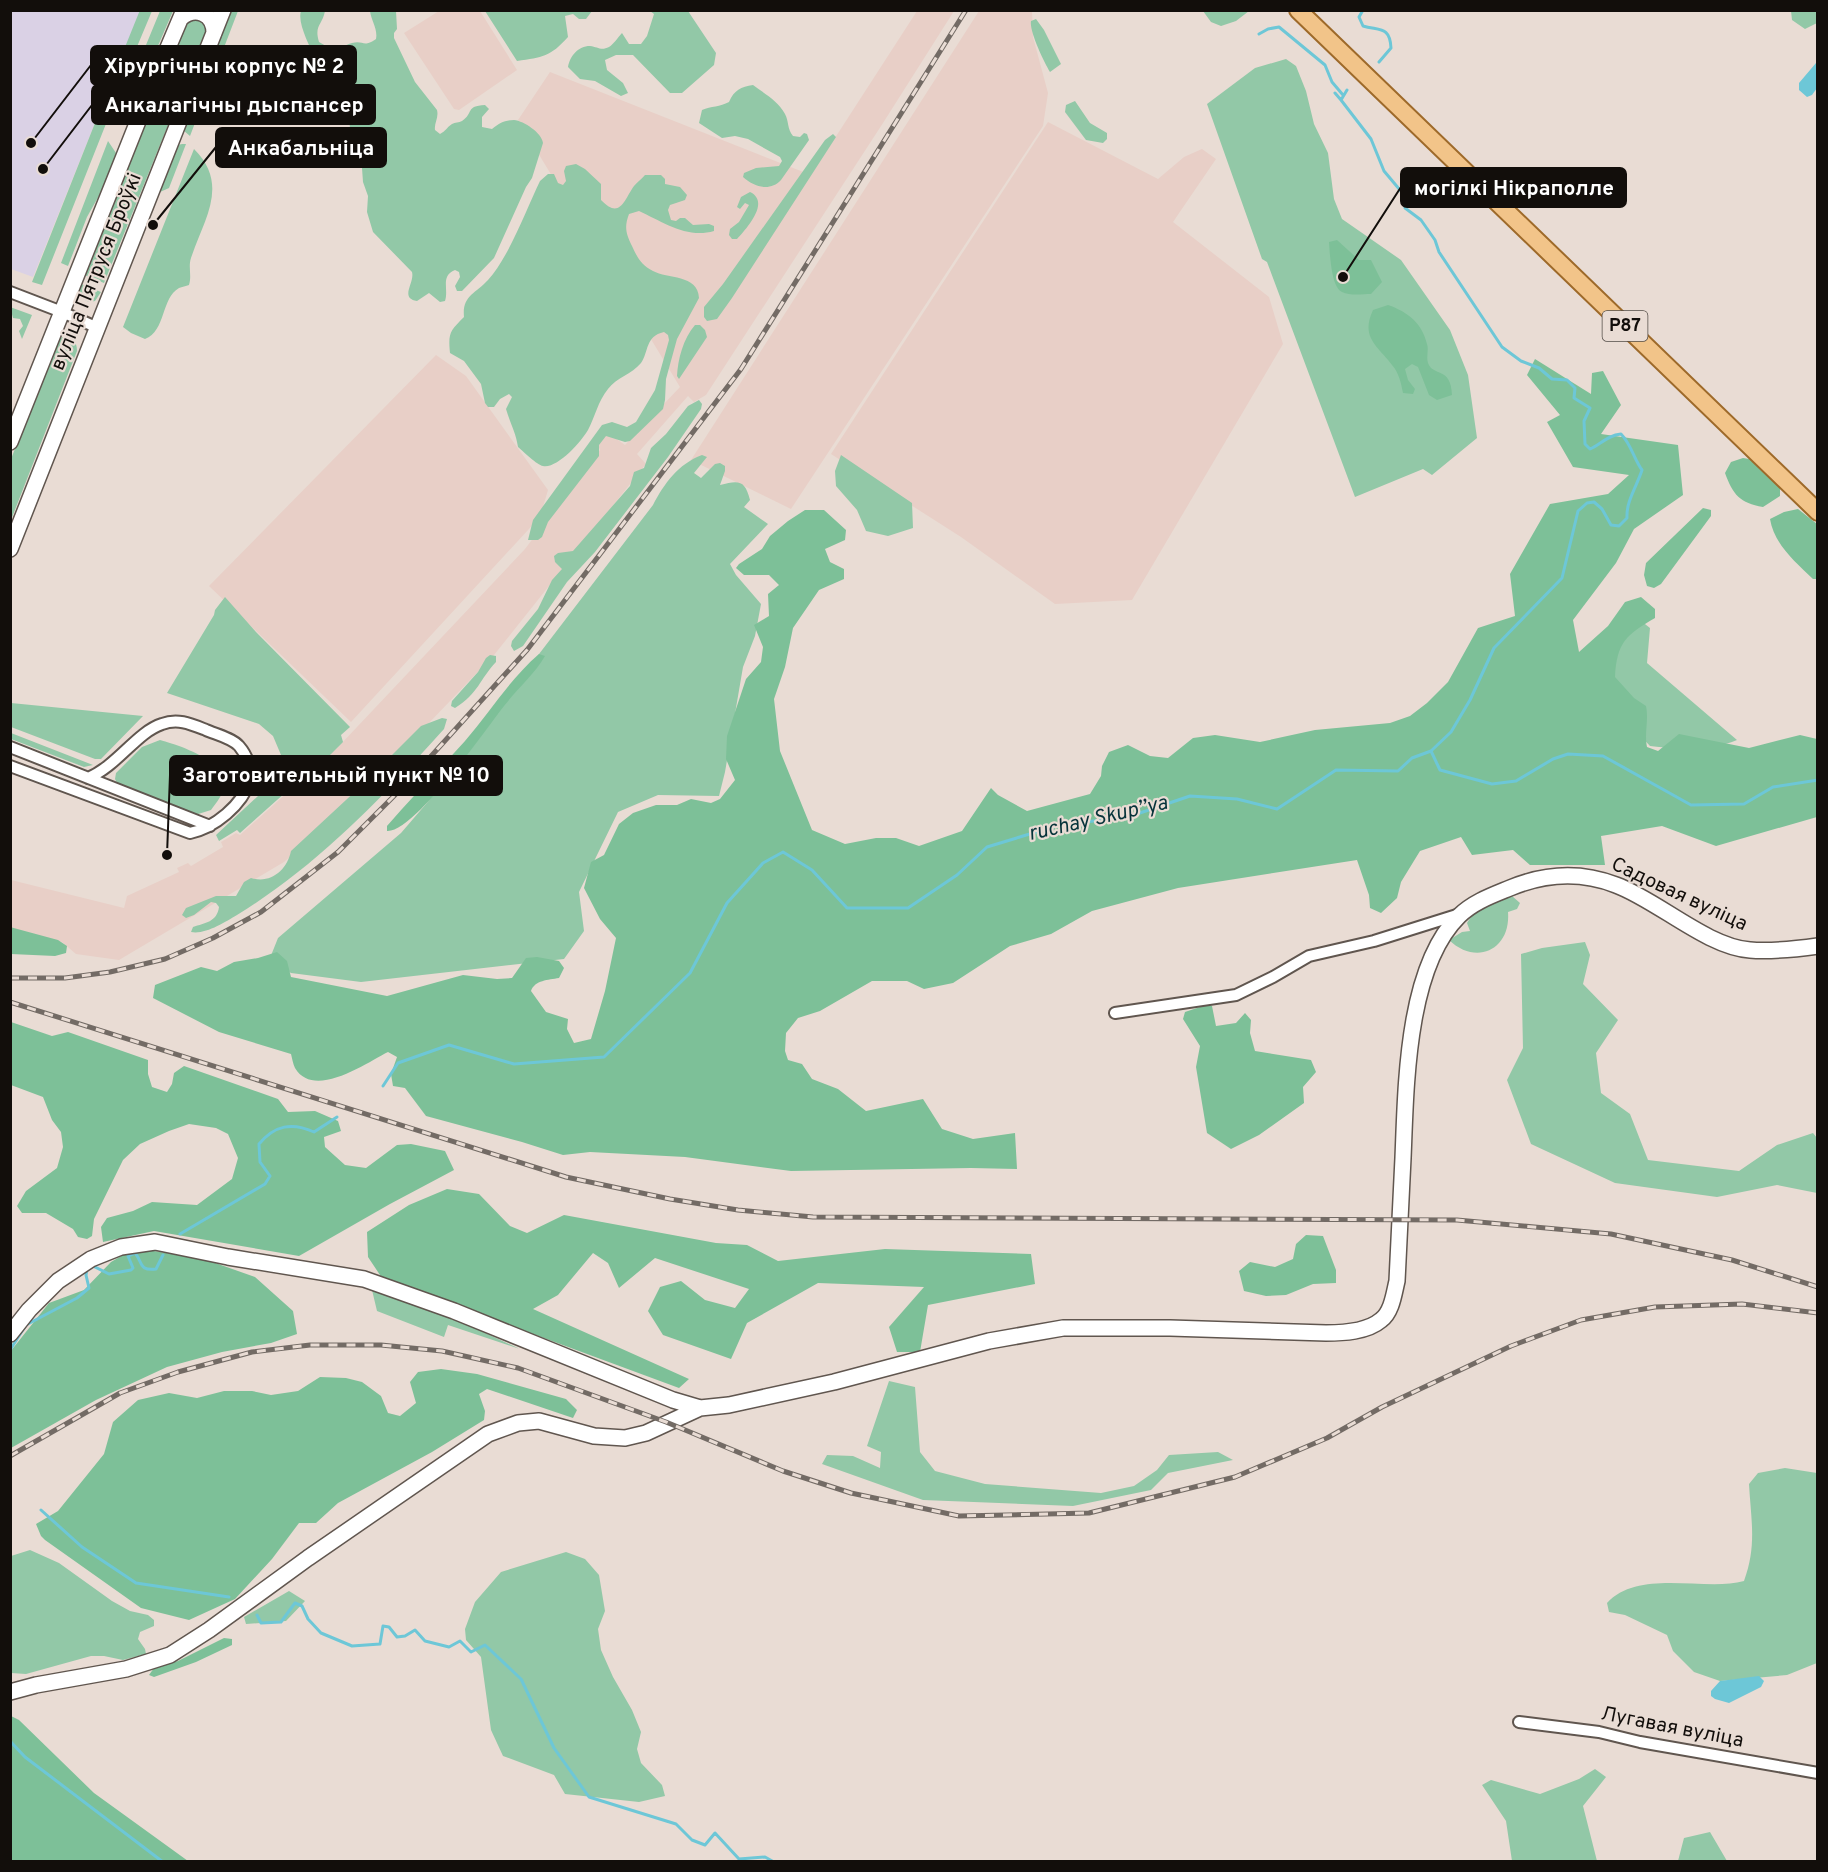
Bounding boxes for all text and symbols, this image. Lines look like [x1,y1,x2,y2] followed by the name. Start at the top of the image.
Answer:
[91,46,356,85] callout: Хірургічны корпус № 2
[104,54,344,81] text: Хірургічны корпус № 2
[92,85,375,124] callout: Анкалагічны дыспансер
[104,93,364,120] text: Анкалагічны дыспансер
[216,128,386,167] callout: Анкабальніца
[228,136,374,163] text: Анкабальніца
[1401,168,1626,207] callout: могілкі Нікраполле
[46,170,148,374] street label: вуліца Пятруся Броўкі
[1414,176,1614,203] text: могілкі Нікраполле
[1602,311,1648,341] road number: Р87
[170,756,502,795] callout: Заготовительный пункт № 10
[182,763,490,790] text: Заготовительный пункт № 10
[1026,790,1170,848] water label: ruchay Skup’’ya
[1607,852,1751,938] street label: Садовая вуліца
[1598,1701,1746,1755] street label: Лугавая вуліца

